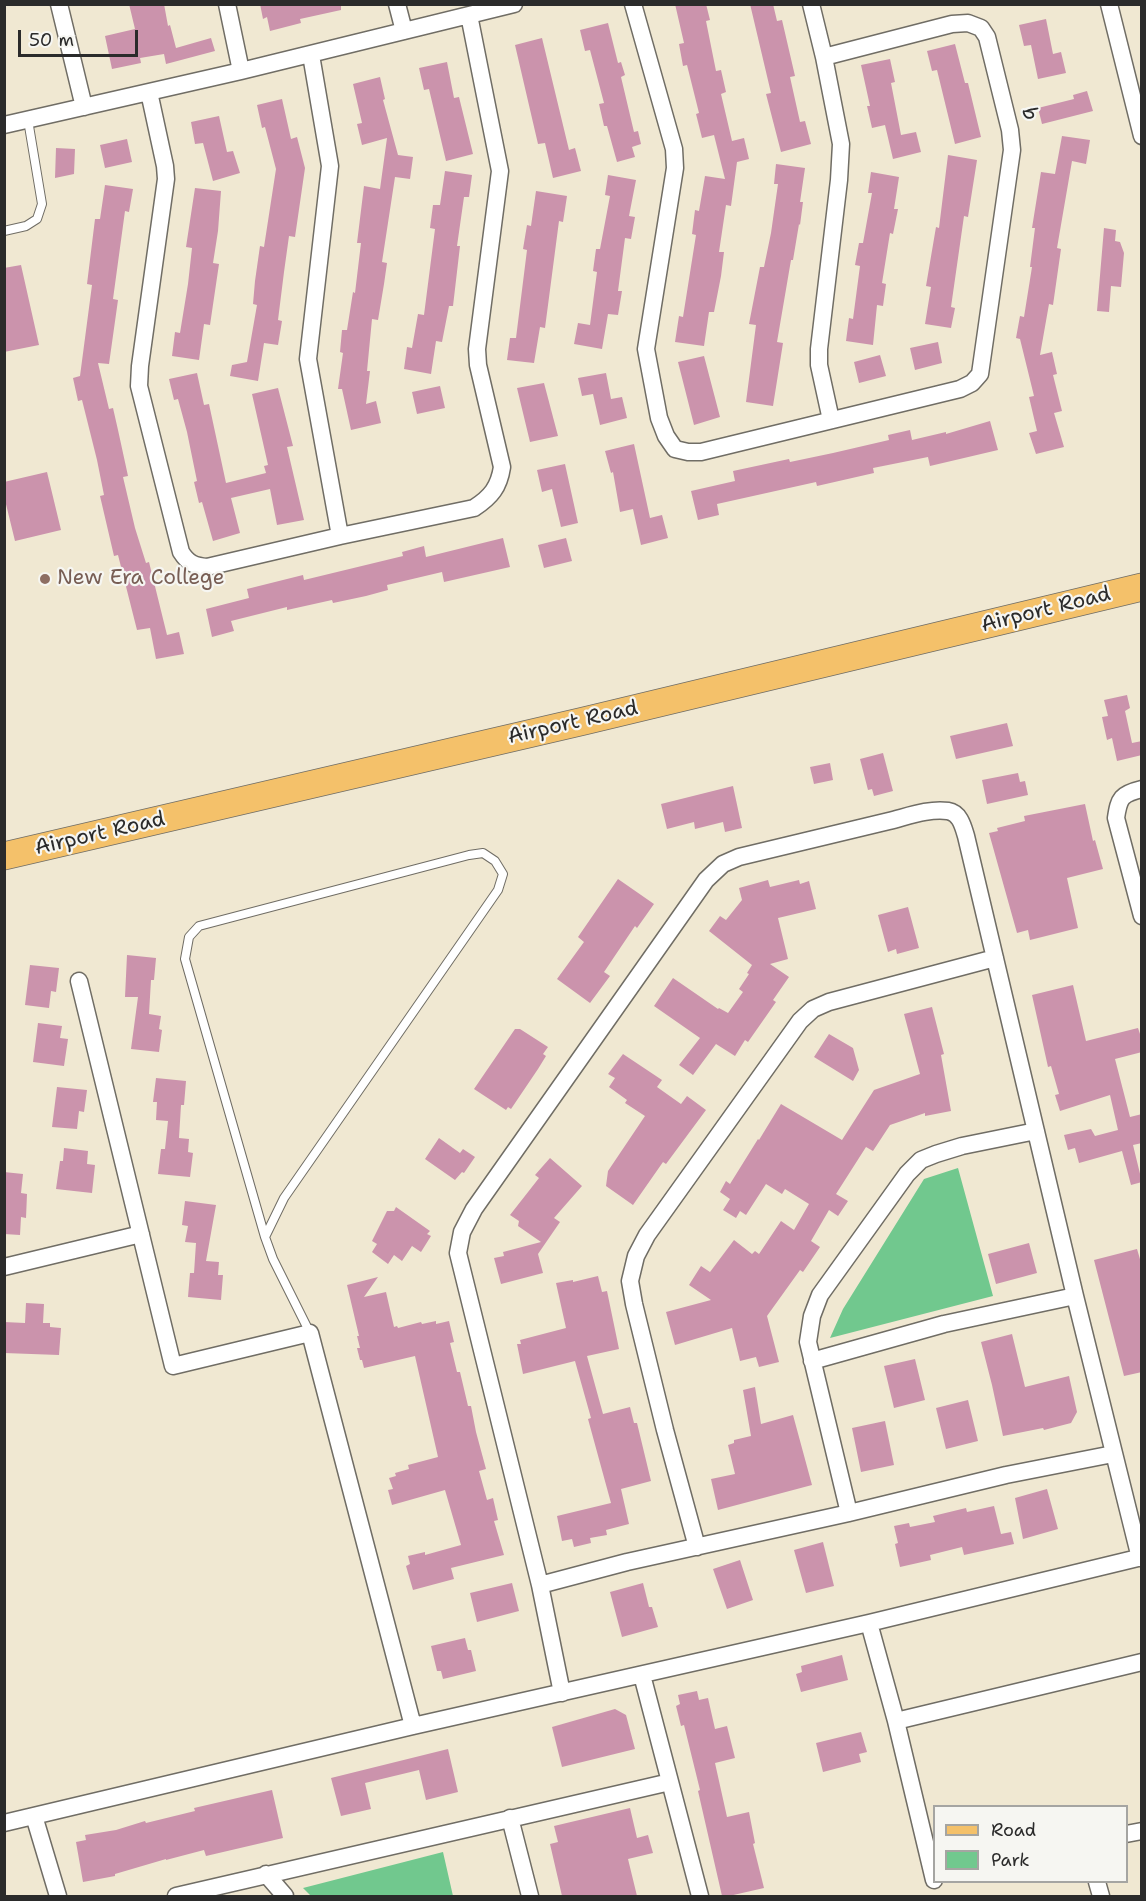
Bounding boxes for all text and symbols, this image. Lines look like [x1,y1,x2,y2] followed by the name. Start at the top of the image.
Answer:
[21,18,141,56] scale bar
[29,28,74,52] text: 50 m
[1015,105,1043,123] street label: b
[57,566,225,592] place label: New Era College
[38,572,52,586] marker: New Era College
[979,582,1113,638] street label: Airport Road
[505,696,641,750] street label: Airport Road
[32,807,168,861] street label: Airport Road
[933,1805,1128,1883] legend
[991,1818,1036,1842] text: Road
[991,1848,1030,1872] text: Park

